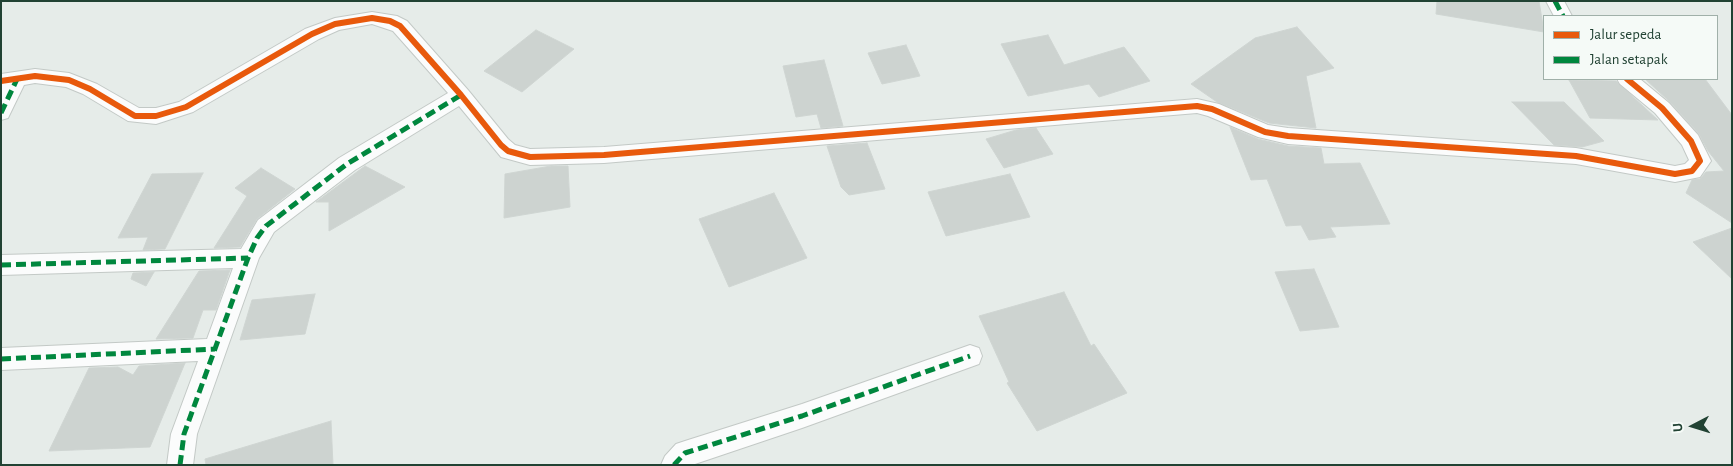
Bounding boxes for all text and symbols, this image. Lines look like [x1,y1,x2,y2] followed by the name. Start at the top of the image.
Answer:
[1543,15,1718,80] legend
[1590,27,1662,42] text: Jalur sepeda
[1590,52,1668,67] text: Jalan setapak
[1668,401,1718,451] north arrow
[1671,422,1685,432] text: U

